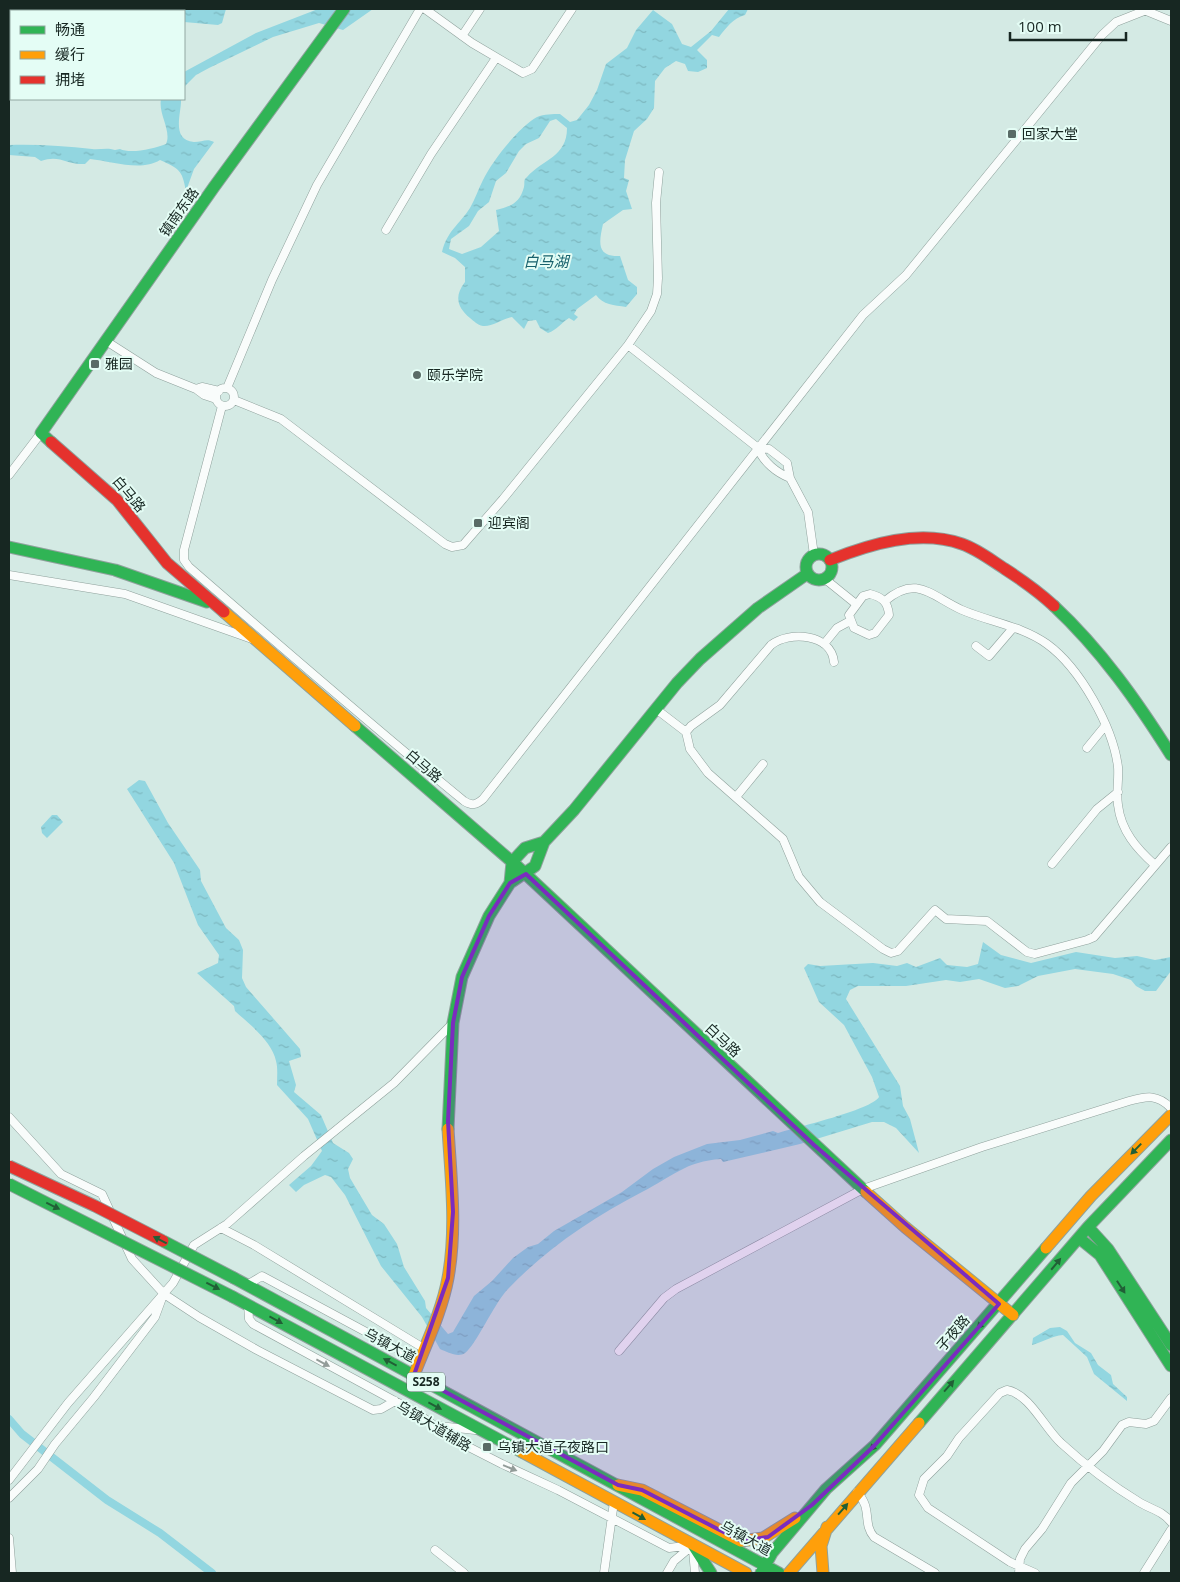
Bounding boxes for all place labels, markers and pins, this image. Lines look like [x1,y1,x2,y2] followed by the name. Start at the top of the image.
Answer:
[1022,124,1078,143] place label: 回家大堂
[1006,128,1018,140] marker: 回家大堂
[105,354,133,373] place label: 雅园
[89,358,101,370] marker: 雅园
[427,365,483,384] place label: 颐乐学院
[411,369,423,381] marker: 颐乐学院
[488,513,530,532] place label: 迎宾阁
[472,517,484,529] marker: 迎宾阁
[497,1437,609,1456] place label: 乌镇大道子夜路口
[481,1441,493,1453] marker: 乌镇大道子夜路口

